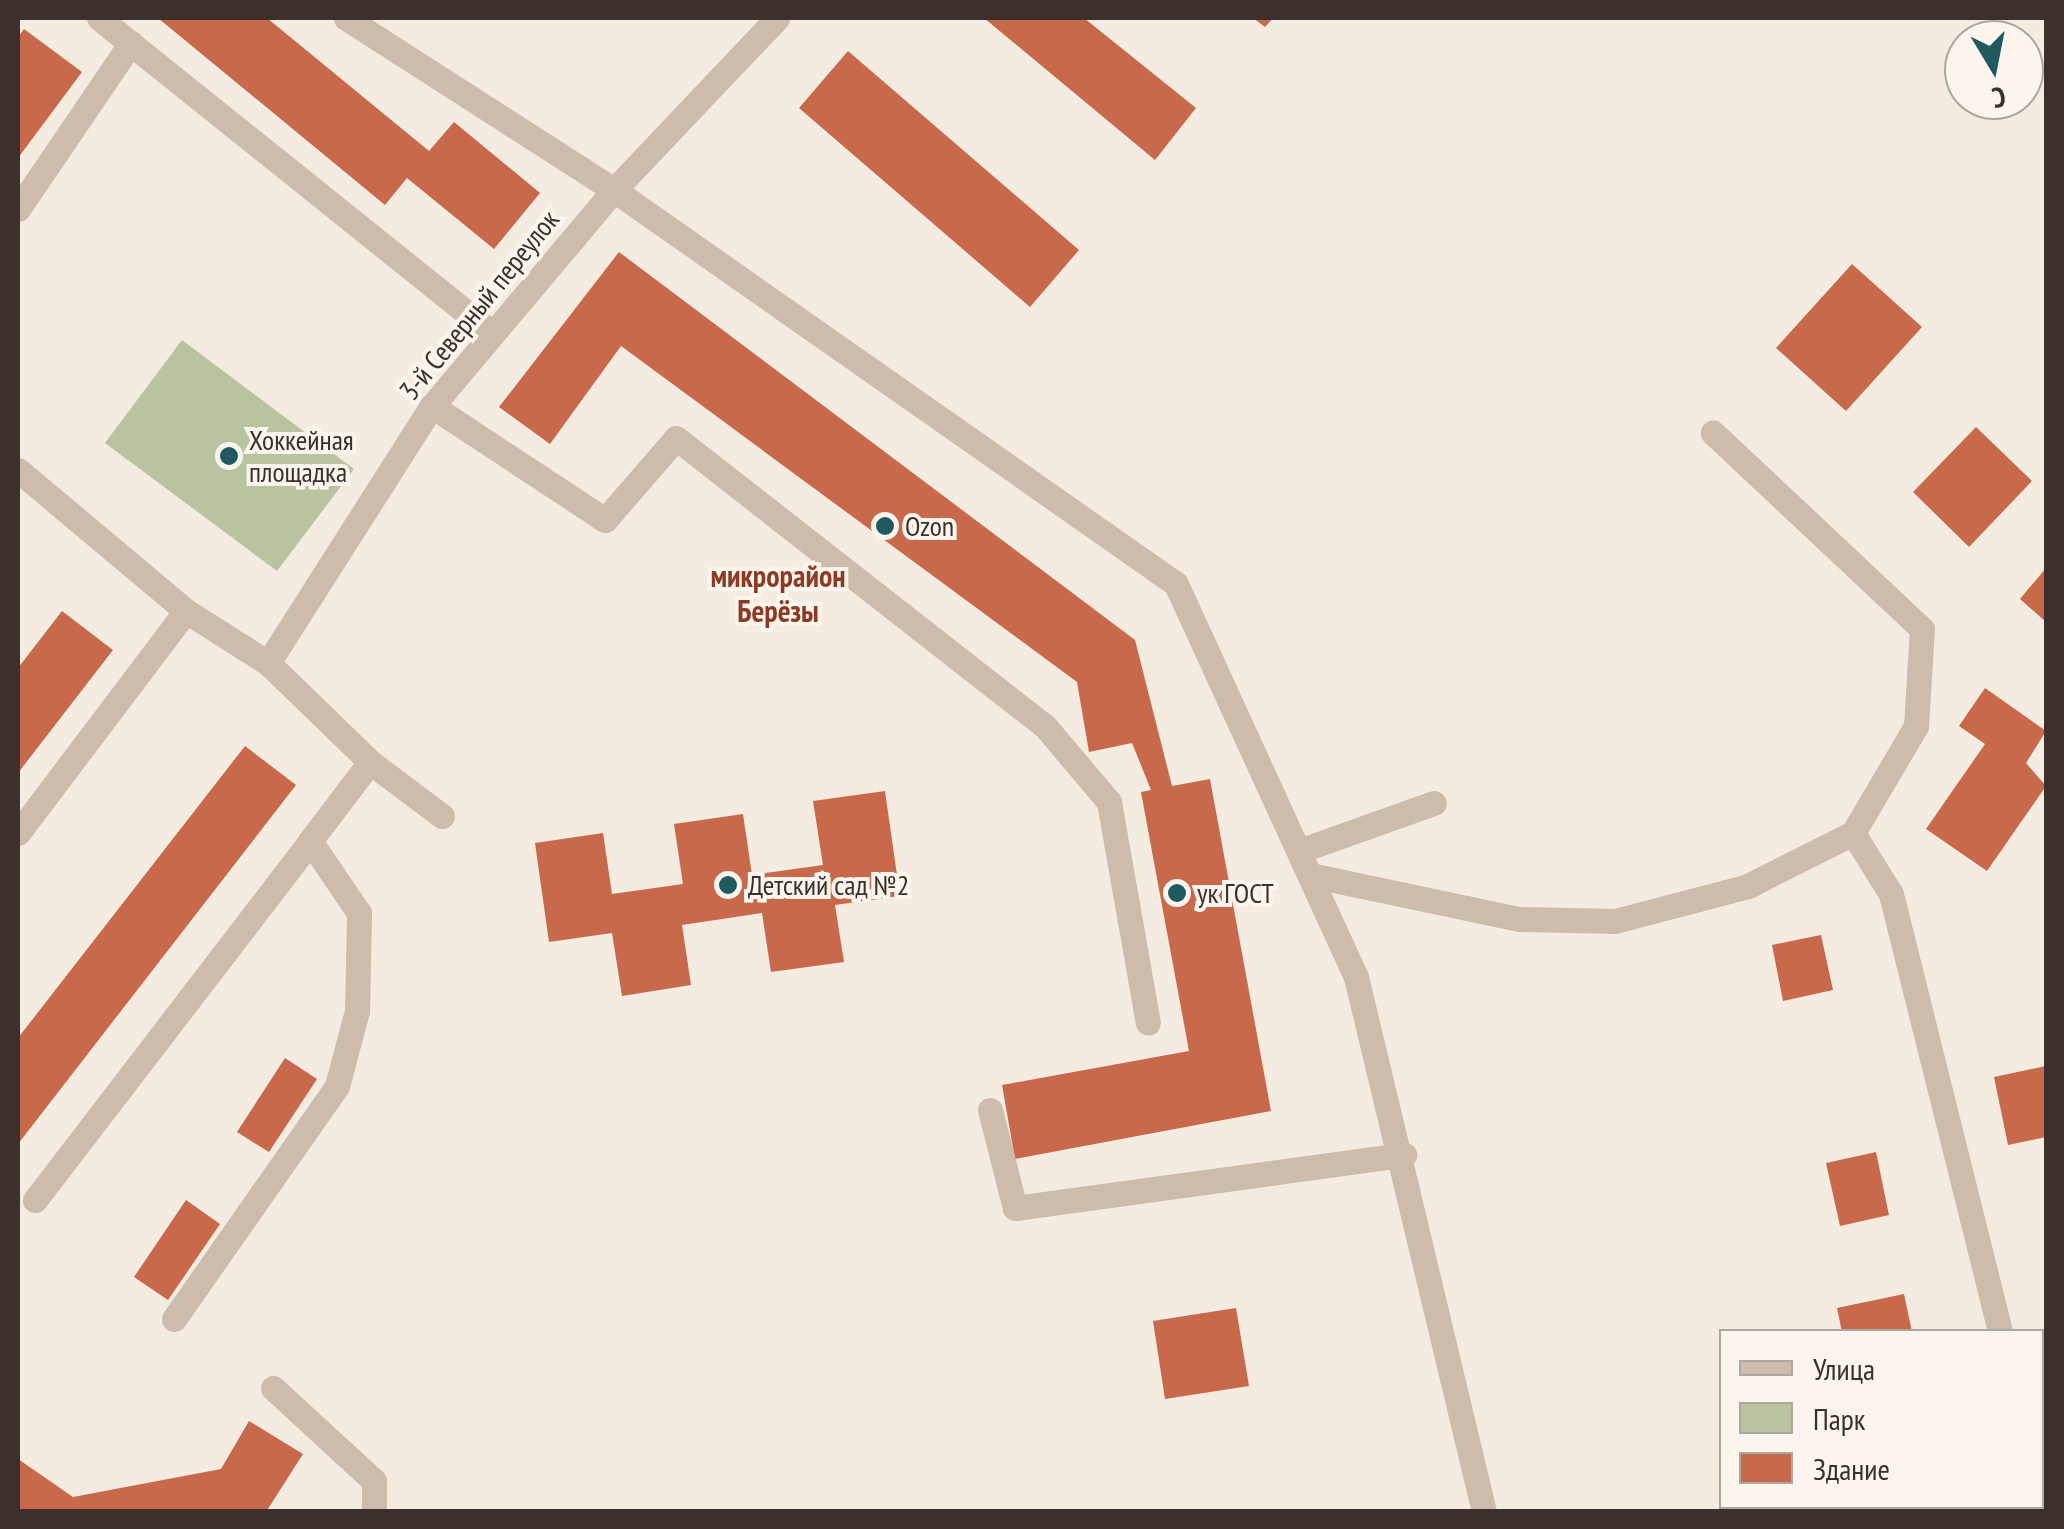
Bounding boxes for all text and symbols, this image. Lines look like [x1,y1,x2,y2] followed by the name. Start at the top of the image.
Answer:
[1944,20,2044,120] north arrow
[1989,79,2008,117] text: С
[392,203,566,407] street label: 3-й Северный переулок
[249,423,354,489] place label: Хоккейная площадка
[218,445,240,467] marker: Хоккейная площадка
[905,509,954,543] place label: Ozon
[874,515,896,537] marker: Ozon
[710,558,846,628] district label: микрорайон Берёзы
[748,868,909,902] place label: Детский сад №2
[717,874,739,896] marker: Детский сад №2
[1197,876,1274,910] place label: ук ГОСТ
[1166,882,1188,904] marker: ук ГОСТ
[1719,1329,2044,1509] legend
[1813,1349,1875,1388] text: Улица
[1813,1399,1865,1438] text: Парк
[1813,1449,1890,1488] text: Здание

